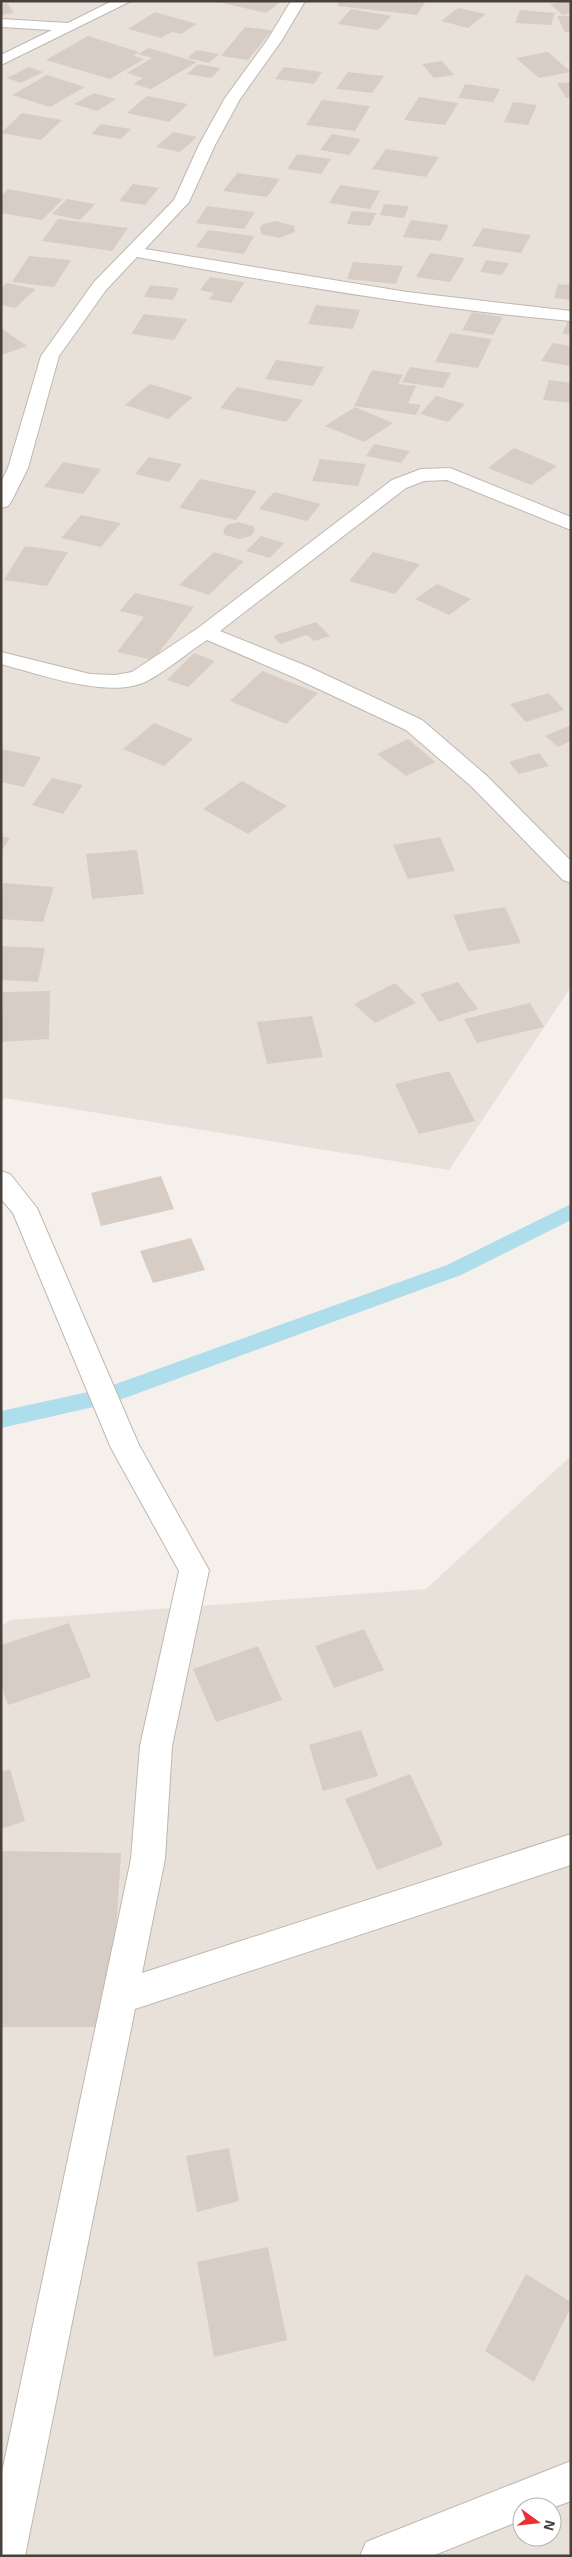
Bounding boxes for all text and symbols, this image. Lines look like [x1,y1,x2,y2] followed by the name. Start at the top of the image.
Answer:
[512,2497,562,2547] north arrow
[541,2518,560,2533] text: N

